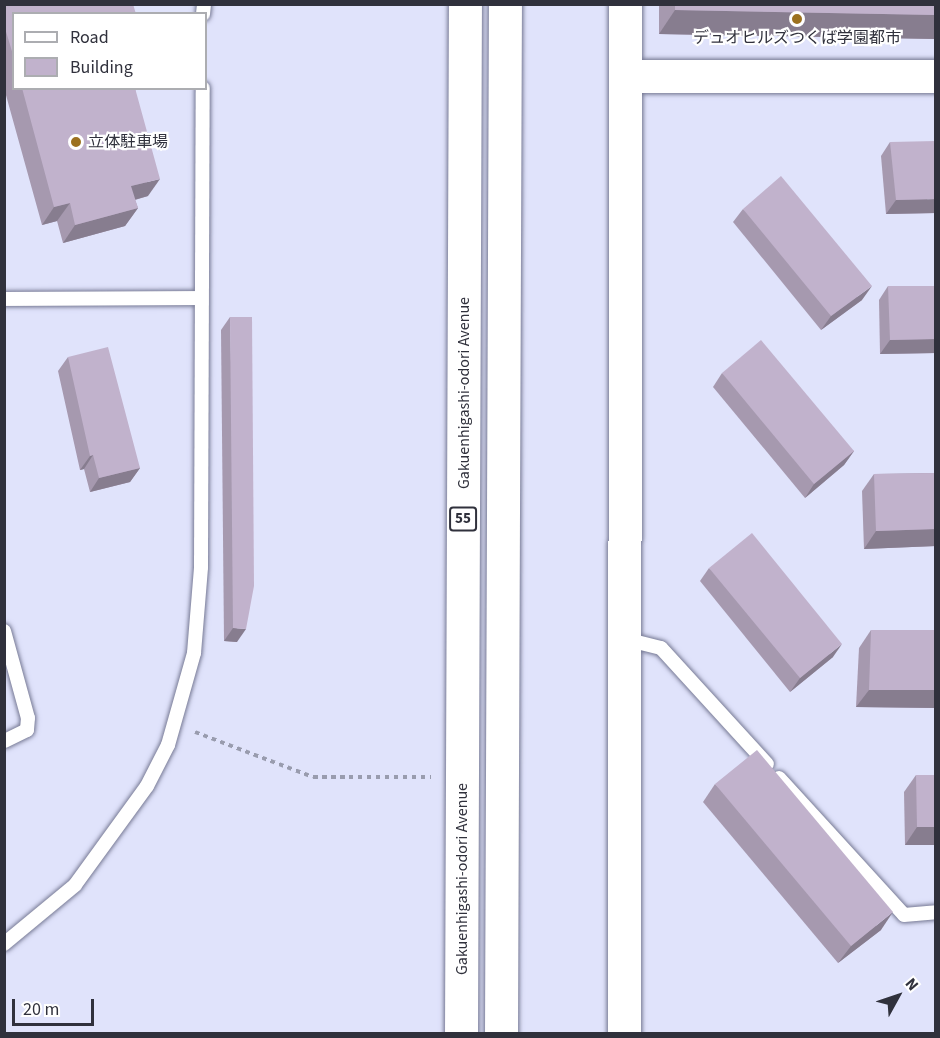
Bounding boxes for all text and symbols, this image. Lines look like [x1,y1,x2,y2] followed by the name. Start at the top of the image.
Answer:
[12,12,207,90] legend
[790,12,804,26] marker: デュオヒルズつくば学園都市
[70,25,109,50] text: Road
[693,28,901,48] place label: デュオヒルズつくば学園都市
[70,55,133,80] text: Building
[88,132,168,152] place label: 立体駐車場
[69,135,83,149] marker: 立体駐車場
[454,297,474,489] street label: Gakuenhigashi-odori Avenue
[448,507,478,531] road number: 55
[452,783,472,975] street label: Gakuenhigashi-odori Avenue
[868,966,928,1026] north arrow
[900,973,924,996] text: N
[15,987,98,1025] scale bar
[23,997,59,1022] text: 20 m

